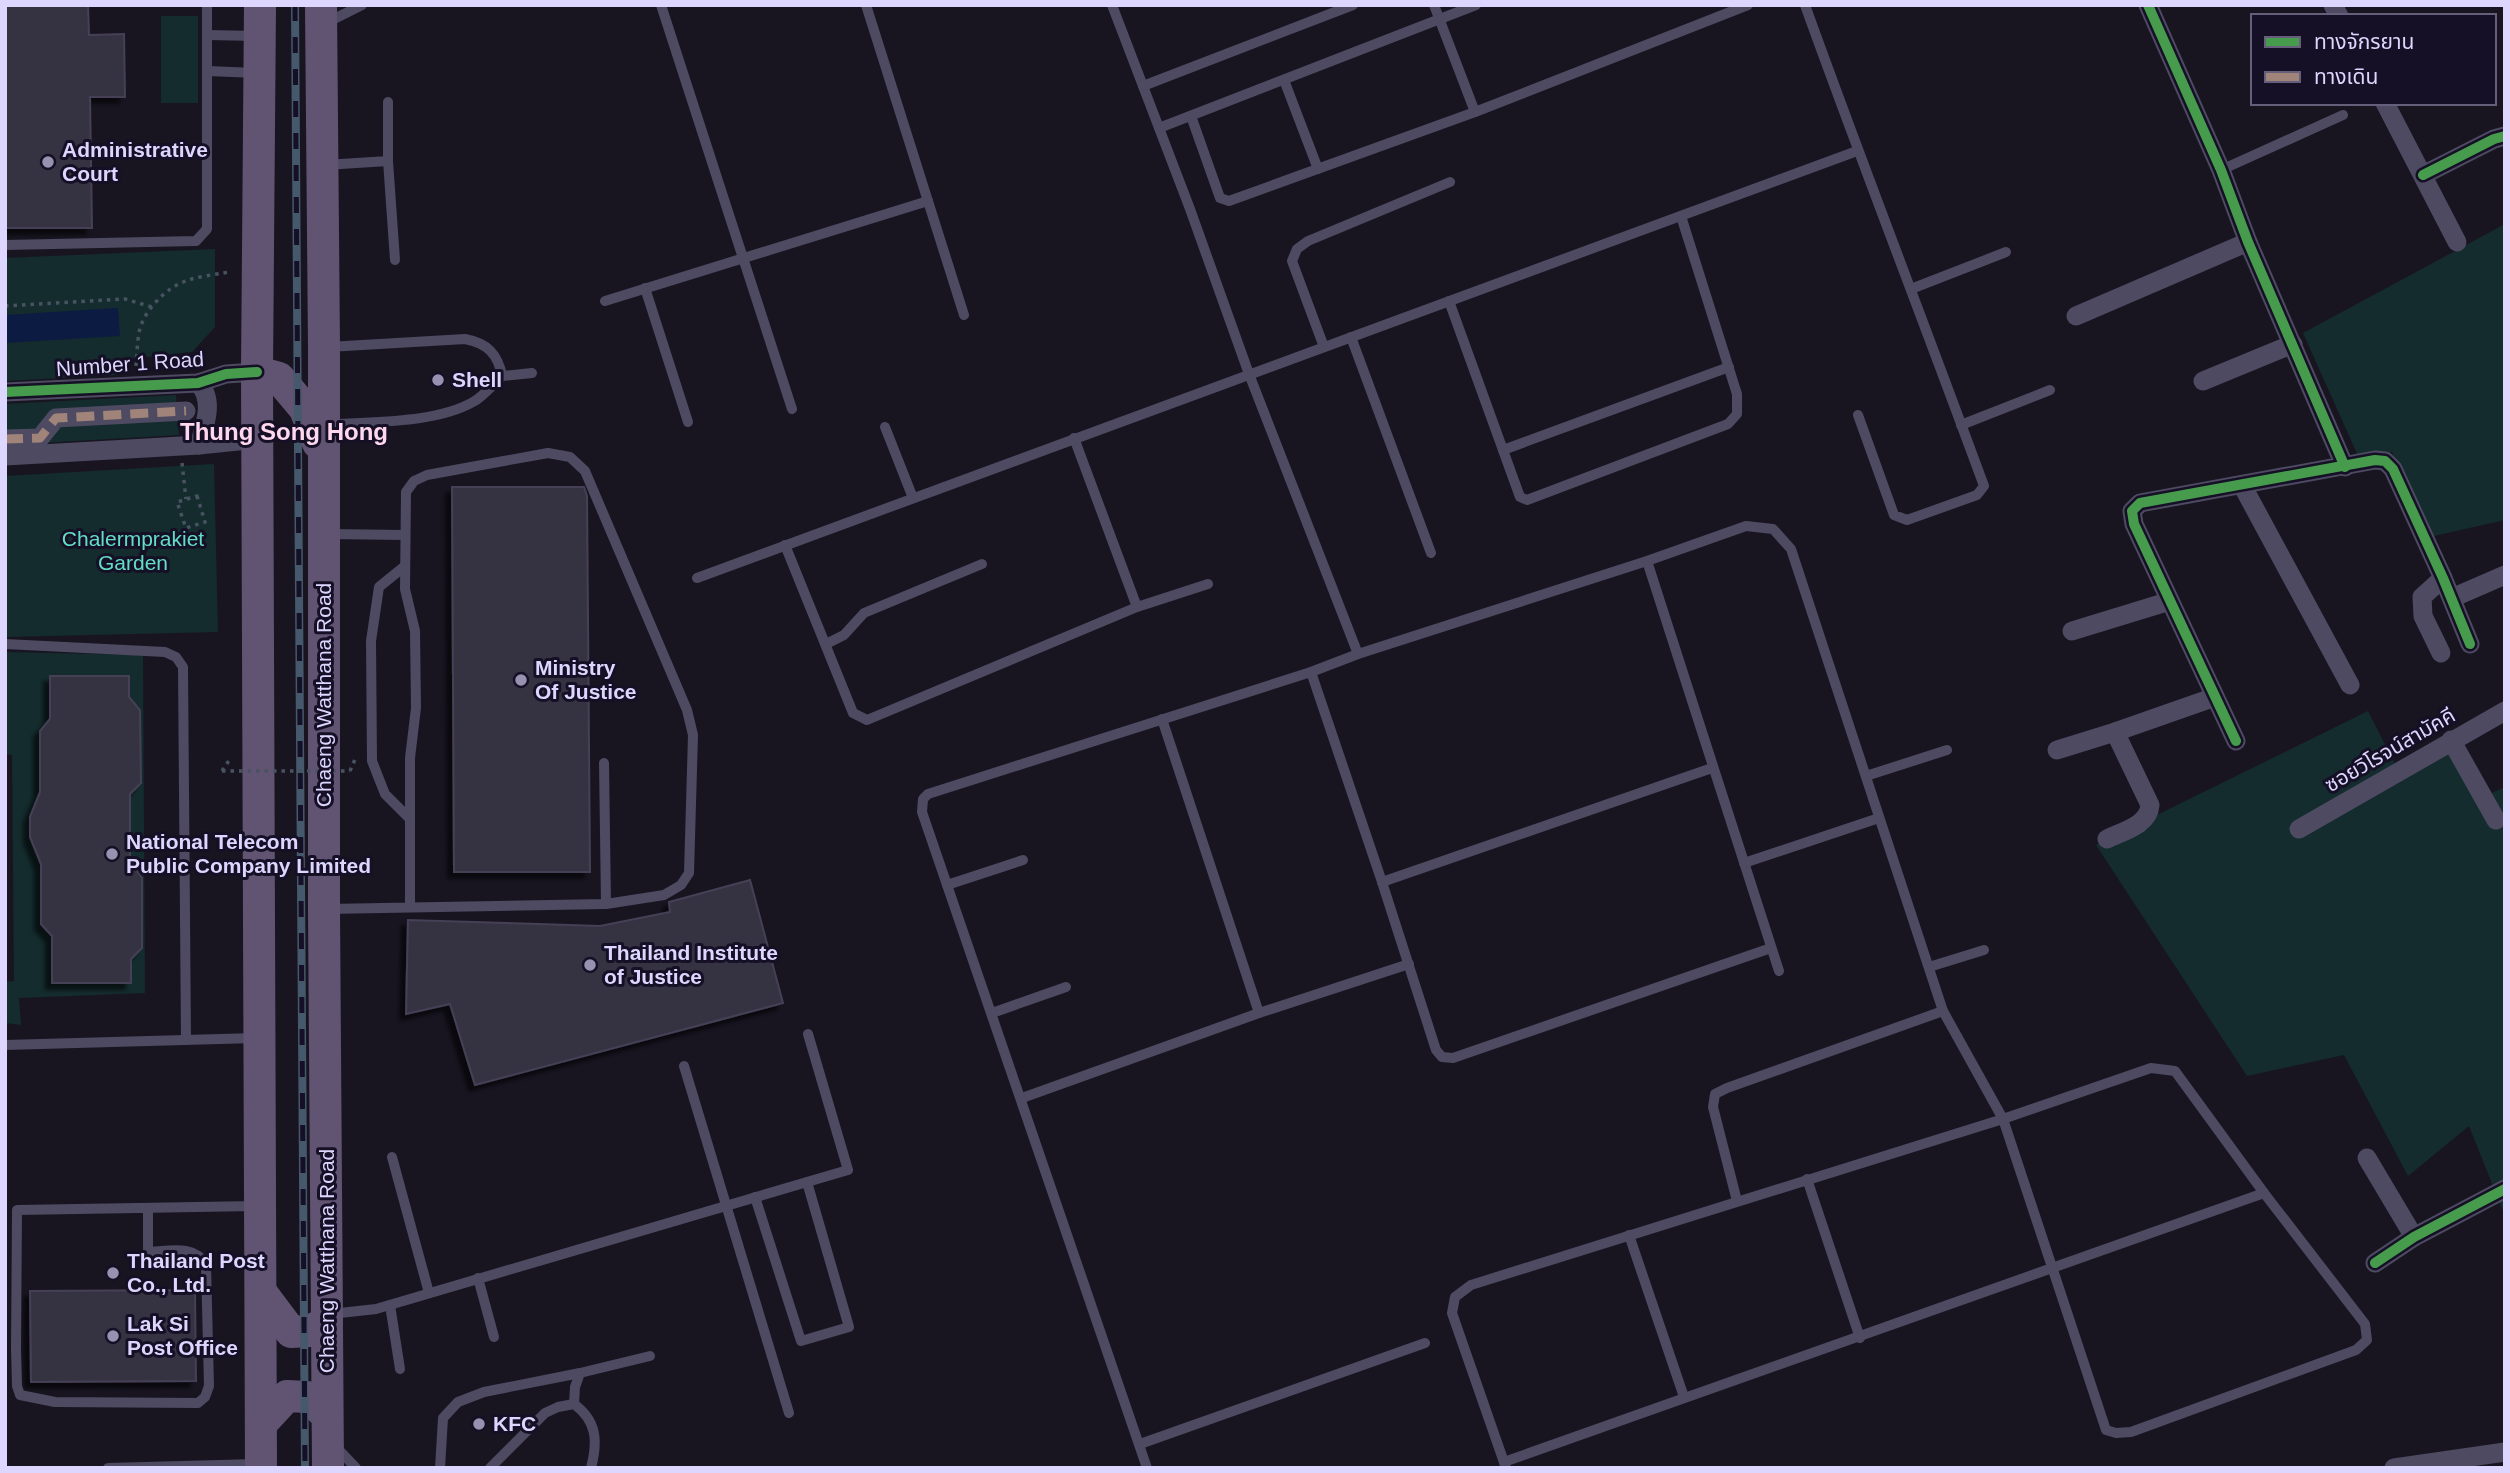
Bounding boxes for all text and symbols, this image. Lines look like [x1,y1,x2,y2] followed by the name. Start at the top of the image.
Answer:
[2251,14,2496,105] legend
[2314,30,2415,53] text: ทางจักรยาน
[2314,65,2378,88] text: ทางเดิน
[62,138,208,185] place label: Administrative Court
[40,154,56,170] marker: Administrative Court
[55,347,205,380] street label: Number 1 Road
[452,368,502,391] place label: Shell
[430,372,446,388] marker: Shell
[180,418,388,445] district label: Thung Song Hong
[62,527,204,574] park label: Chalermprakiet Garden
[312,583,335,807] street label: Chaeng Watthana Road
[535,656,637,703] place label: Ministry Of Justice
[513,672,529,688] marker: Ministry Of Justice
[2321,703,2459,796] street label: ซอยวิโรจน์สามัคคี
[126,830,371,877] place label: National Telecom Public Company Limited
[104,846,120,862] marker: National Telecom Public Company Limited
[604,941,778,988] place label: Thailand Institute of Justice
[582,957,598,973] marker: Thailand Institute of Justice
[315,1149,338,1373] street label: Chaeng Watthana Road
[127,1249,265,1296] place label: Thailand Post Co., Ltd.
[105,1265,121,1281] marker: Thailand Post Co., Ltd.
[127,1312,238,1359] place label: Lak Si Post Office
[105,1328,121,1344] marker: Lak Si Post Office
[493,1412,536,1435] place label: KFC
[471,1416,487,1432] marker: KFC

